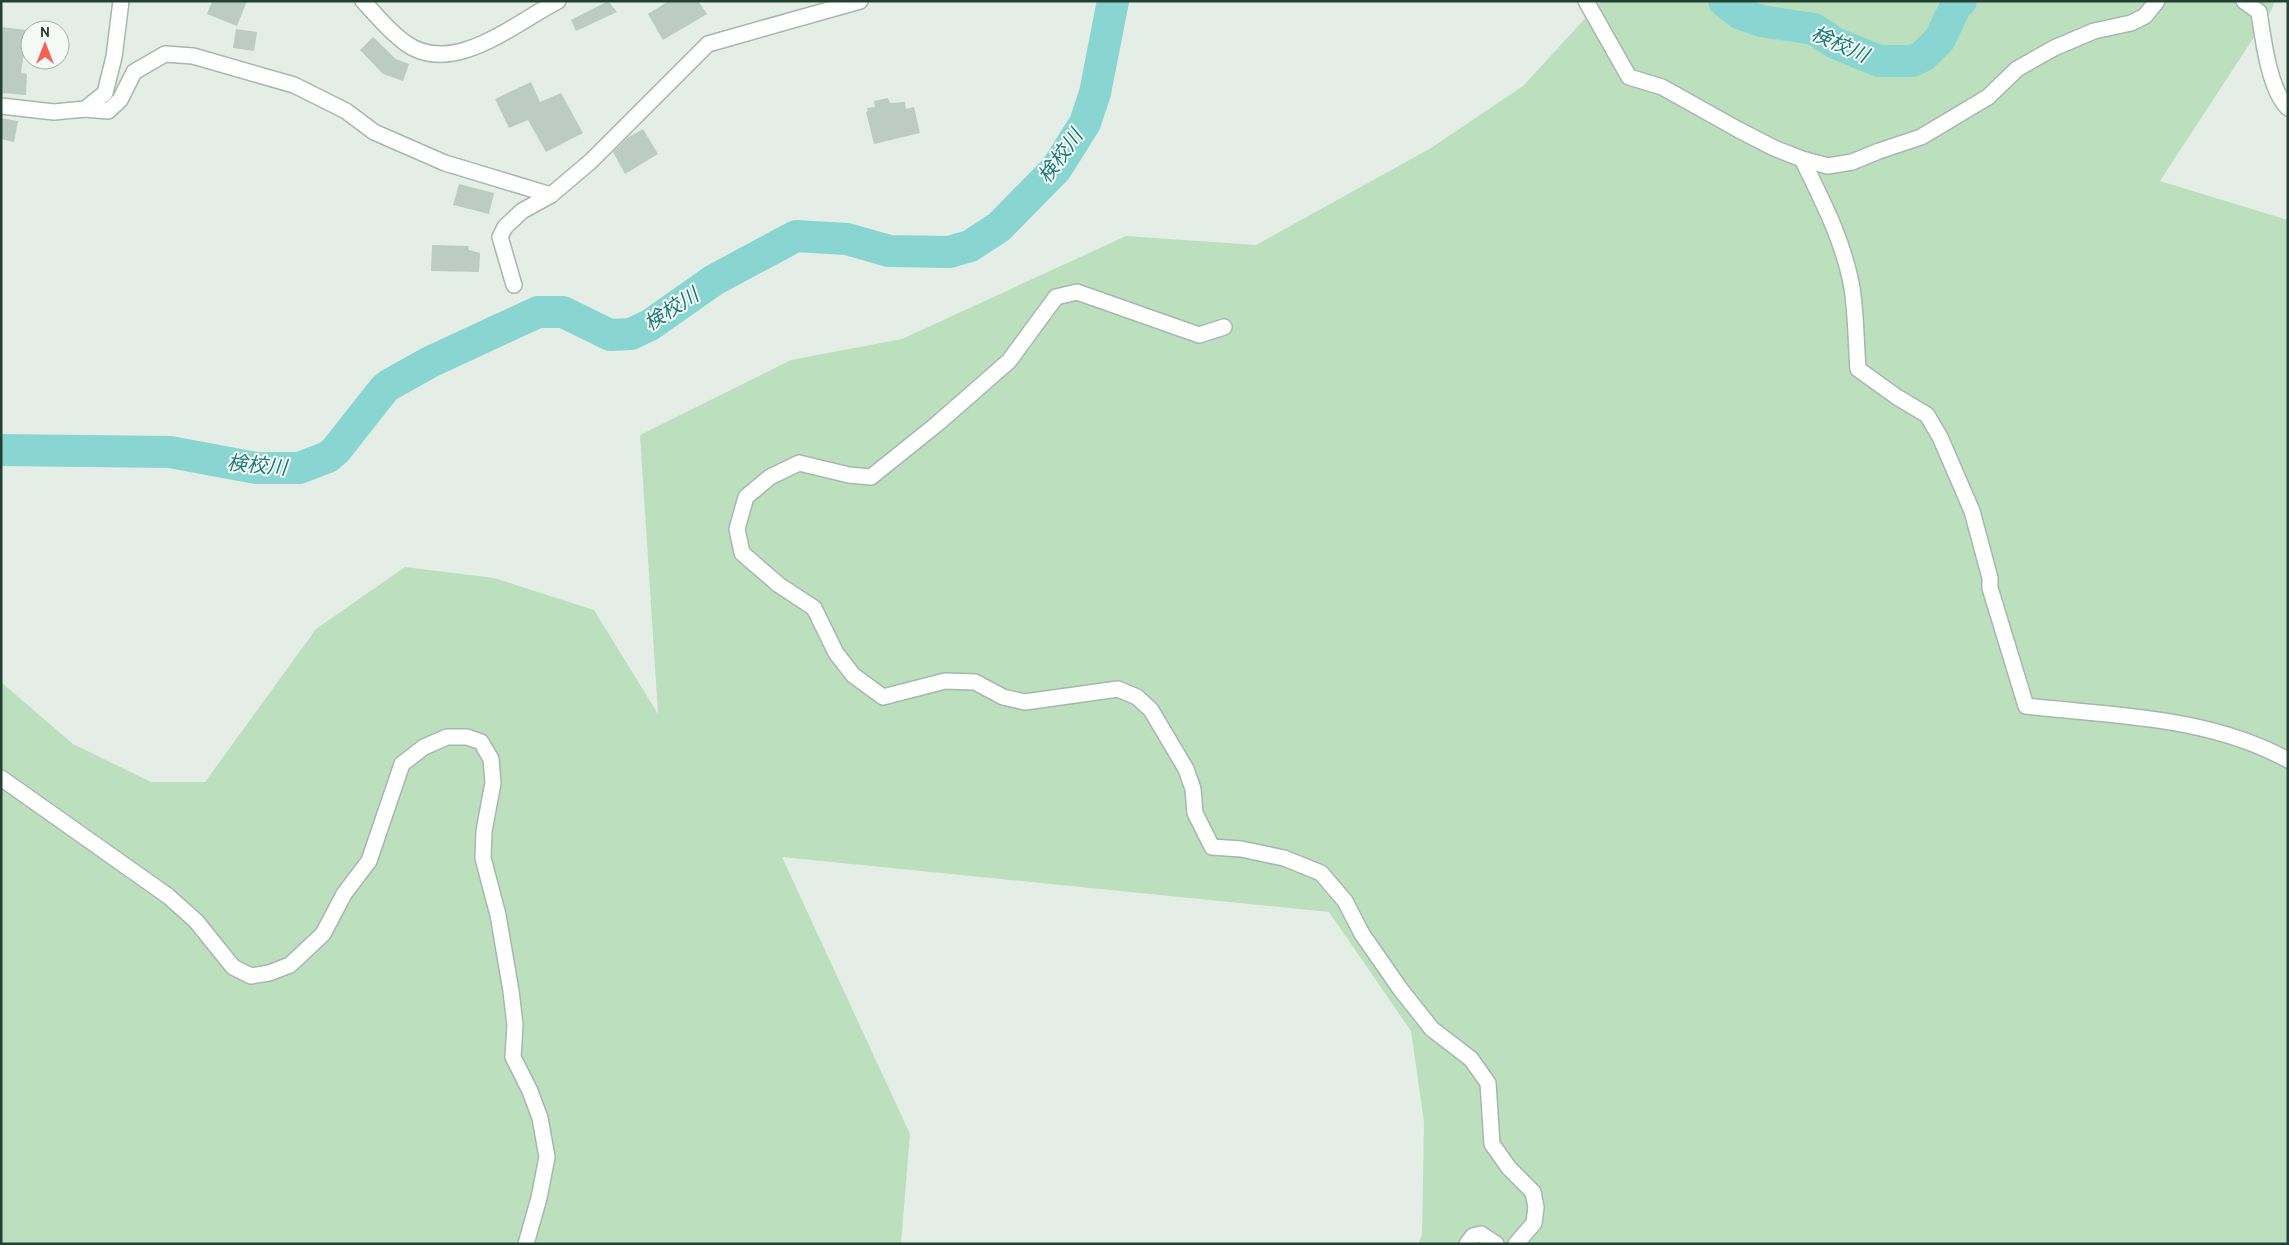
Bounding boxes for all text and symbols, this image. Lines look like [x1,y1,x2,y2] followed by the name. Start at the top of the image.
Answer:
[20,20,70,70] north arrow
[1808,21,1874,68] water label: 検校川
[40,23,50,41] text: N
[1033,123,1089,187] water label: 検校川
[639,282,704,335] water label: 検校川
[226,450,290,480] water label: 検校川

